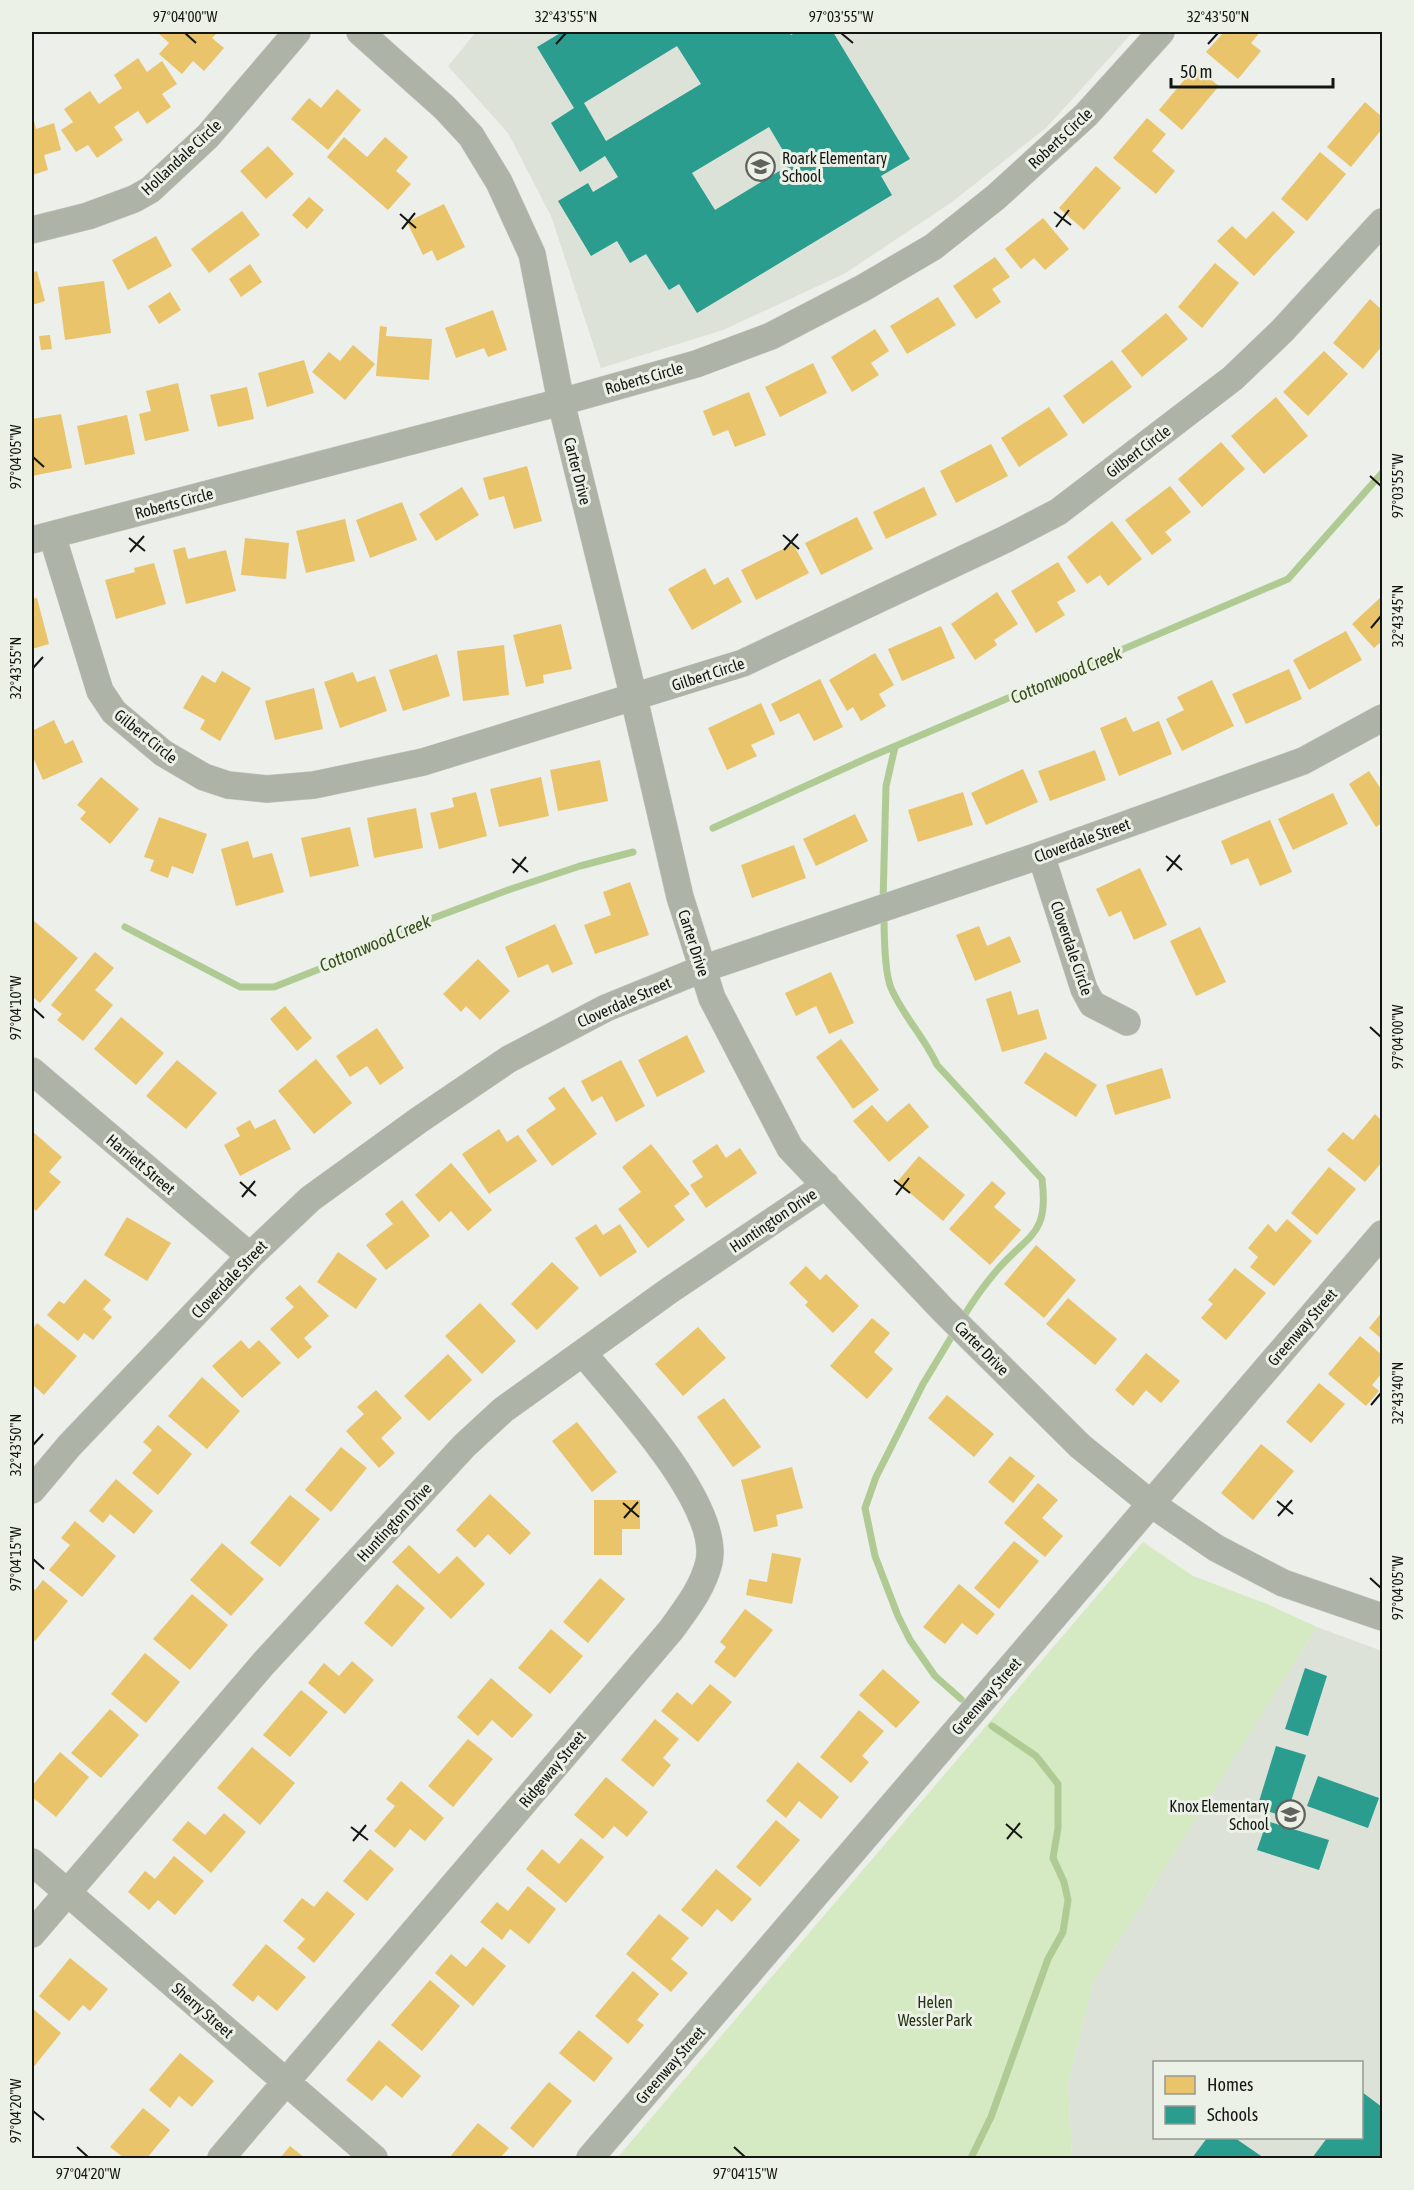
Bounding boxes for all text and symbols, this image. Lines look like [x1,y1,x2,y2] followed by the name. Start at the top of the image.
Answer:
[153,8,217,25] text: 97°04'00"W
[535,8,597,25] text: 32°43'55"N
[809,8,873,25] text: 97°03'55"W
[1187,8,1249,25] text: 32°43'50"N
[1171,51,1333,89] scale bar
[1180,61,1212,82] text: 50 m
[1025,104,1095,172] street label: Roberts Circle
[138,116,224,198] street label: Hollandale Circle
[782,149,887,185] place label: Roark Elementary School
[745,151,777,183] school or university icon: Roark Elementary School
[603,358,685,398] street label: Roberts Circle
[1102,421,1174,481] street label: Gilbert Circle
[7,425,24,489] text: 97°04'05"W
[561,435,595,507] street label: Carter Drive
[1389,454,1406,518] text: 97°03'55"W
[133,484,215,522] street label: Roberts Circle
[1389,585,1406,647] text: 32°43'45"N
[7,637,24,699] text: 32°43'55"N
[1007,642,1126,708] water label: Cottonwood Creek
[669,654,747,694] street label: Gilbert Circle
[111,705,181,767] street label: Gilbert Circle
[1032,814,1133,866] street label: Cloverdale Street
[1047,899,1097,997] street label: Cloverdale Circle
[675,907,713,979] street label: Carter Drive
[316,910,435,976] water label: Cottonwood Creek
[574,973,674,1031] street label: Cloverdale Street
[7,976,24,1040] text: 97°04'10"W
[1389,1005,1406,1069] text: 97°04'00"W
[103,1130,179,1198] street label: Harriett Street
[726,1184,820,1256] street label: Huntington Drive
[188,1236,271,1321] street label: Cloverdale Street
[1264,1285,1341,1370] street label: Greenway Street
[951,1317,1013,1379] street label: Carter Drive
[1389,1362,1406,1424] text: 32°43'40"N
[7,1414,24,1476] text: 32°43'50"N
[353,1479,436,1566] street label: Huntington Drive
[7,1527,24,1591] text: 97°04'15"W
[1389,1556,1406,1620] text: 97°04'05"W
[948,1654,1025,1739] street label: Greenway Street
[515,1727,590,1811] street label: Ridgeway Street
[1169,1797,1270,1833] place label: Knox Elementary School
[1274,1799,1306,1831] school or university icon: Knox Elementary School
[168,1979,238,2042] street label: Sherry Street
[898,1993,972,2029] park label: Helen Wessler Park
[632,2023,709,2108] street label: Greenway Street
[1153,2061,1363,2139] legend
[1207,2074,1253,2095] text: Homes
[7,2079,24,2143] text: 97°04'20"W
[1207,2104,1258,2125] text: Schools
[56,2165,120,2182] text: 97°04'20"W
[713,2165,777,2182] text: 97°04'15"W

